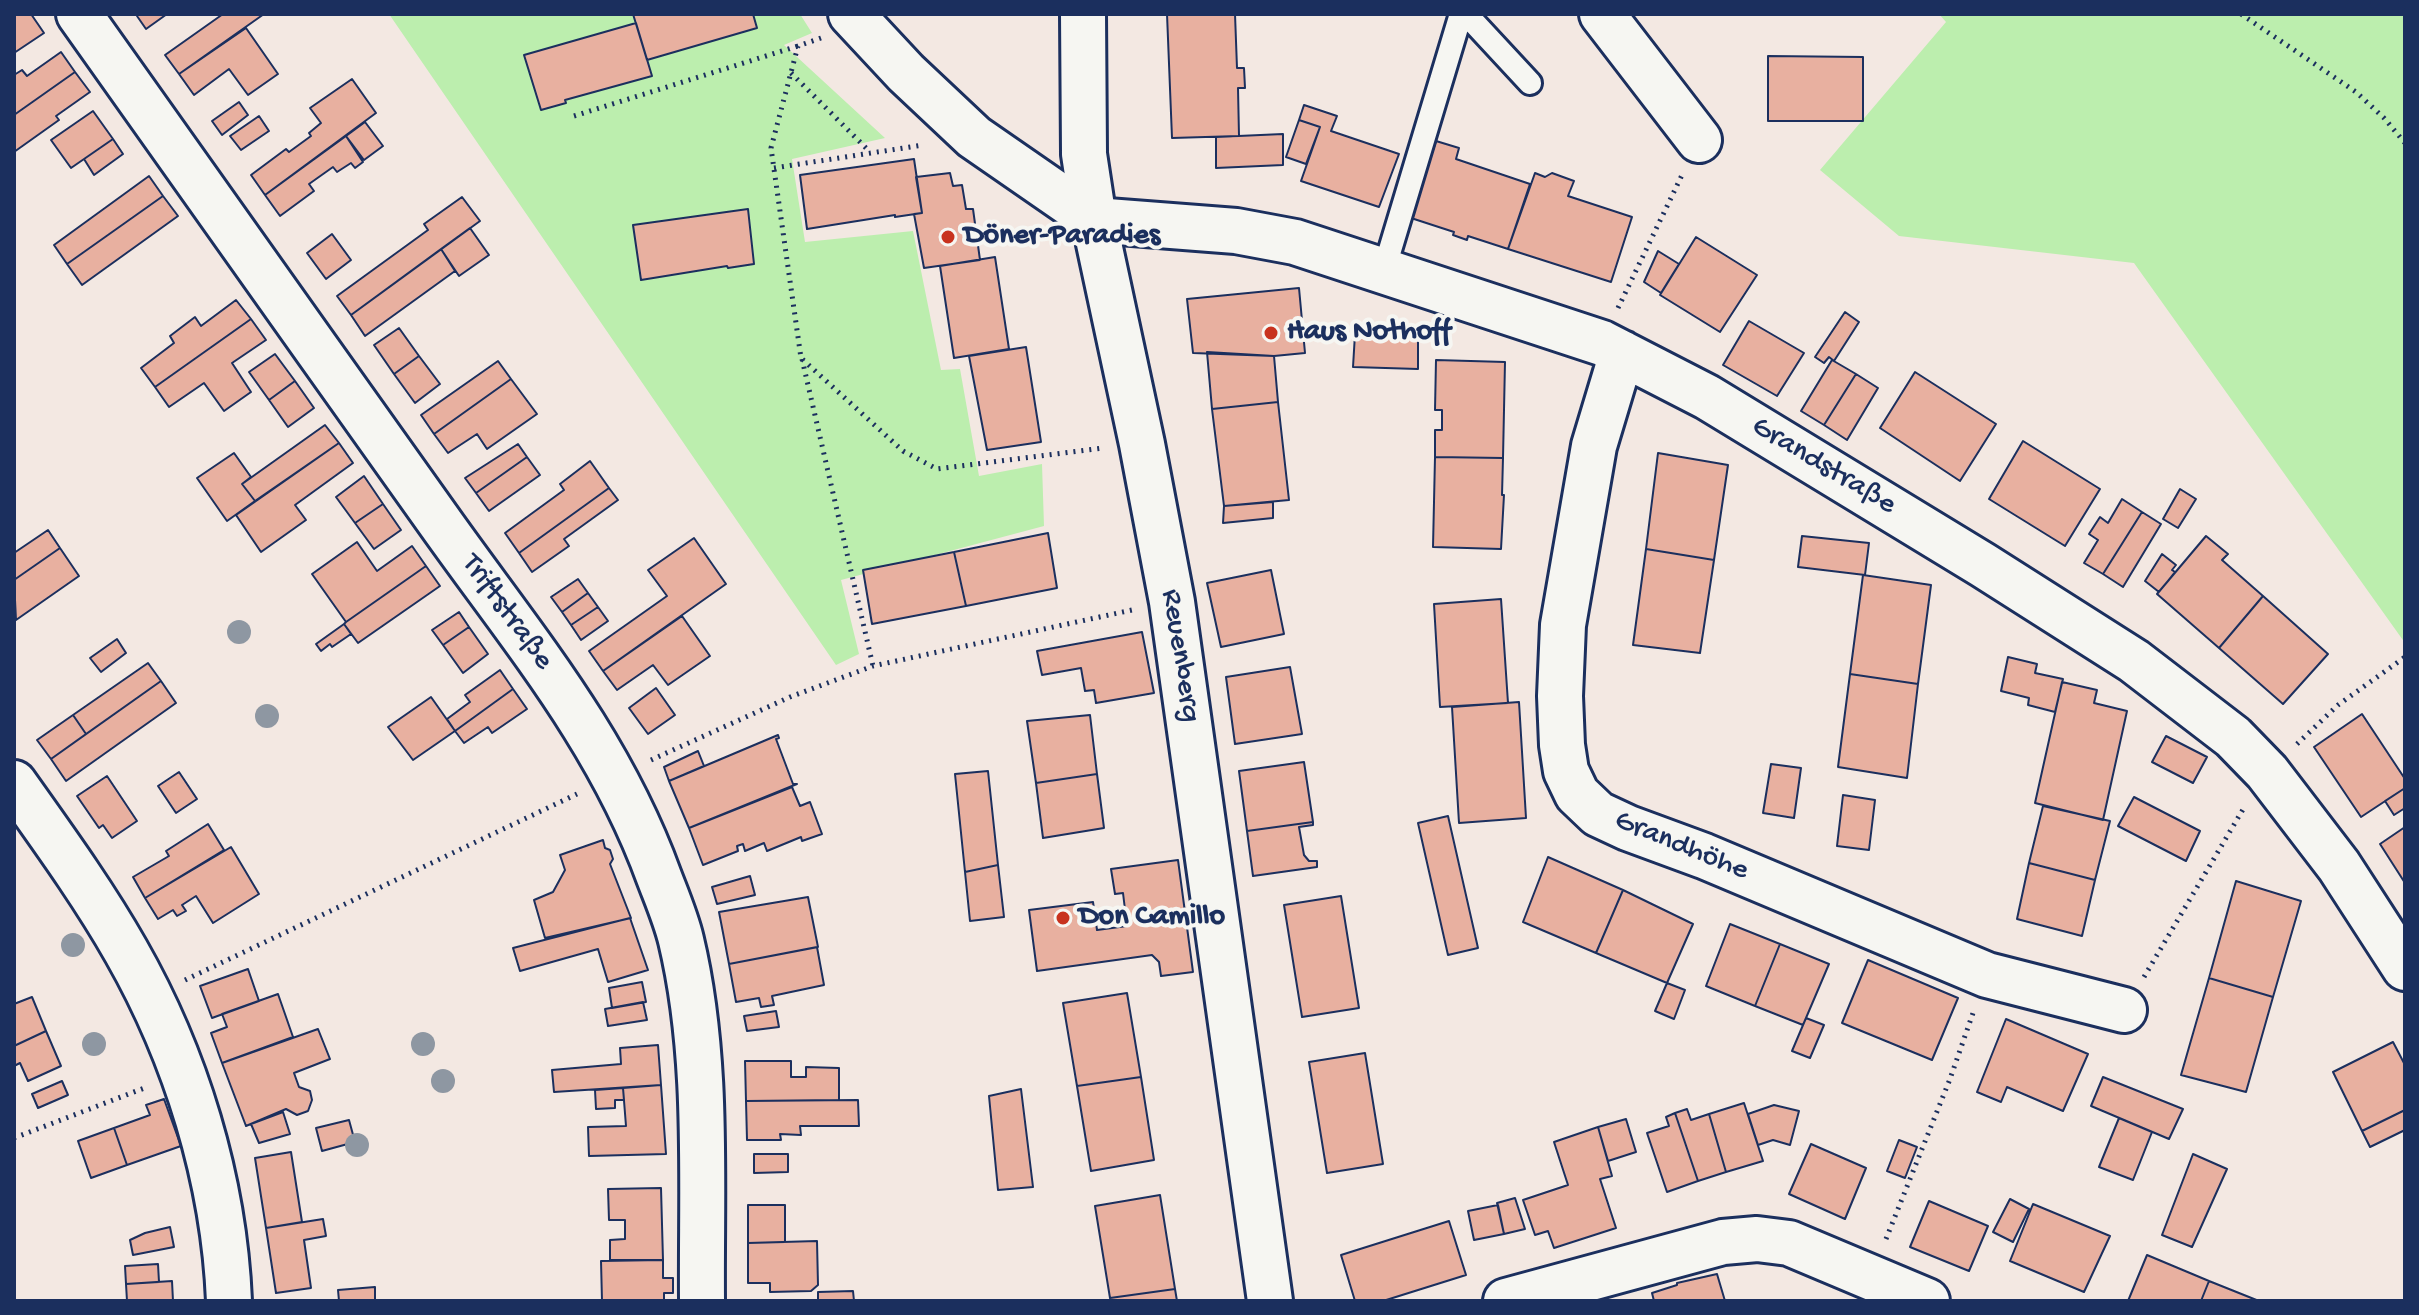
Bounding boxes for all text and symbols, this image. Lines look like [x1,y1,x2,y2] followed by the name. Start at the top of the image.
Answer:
[964,219,1160,255] place label: Döner-Paradies
[939,228,957,246] marker: Döner-Paradies
[1287,315,1450,351] place label: Haus Nothoff
[1262,324,1280,342] marker: Haus Nothoff
[1744,410,1902,524] street label: Grandstraße
[452,548,560,678] street label: Triftstraße
[1151,587,1207,725] street label: Reuenberg
[1609,804,1753,890] street label: Grandhöhe
[1079,900,1225,936] place label: Don Camillo
[1054,909,1072,927] marker: Don Camillo

